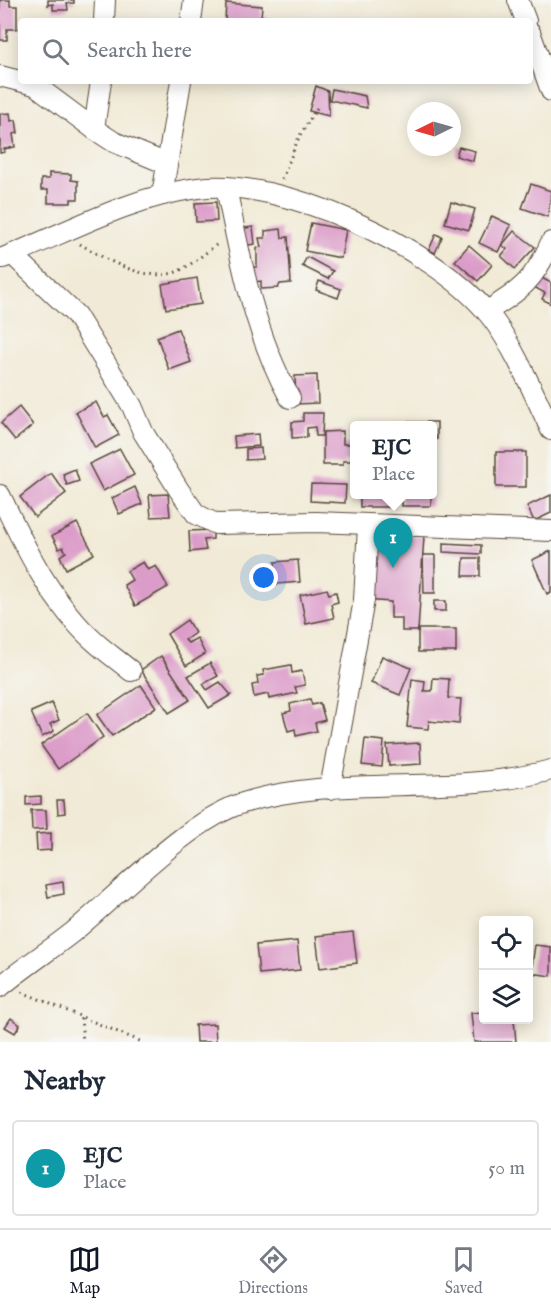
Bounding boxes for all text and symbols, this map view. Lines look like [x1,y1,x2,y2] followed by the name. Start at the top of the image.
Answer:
[18,18,533,84] search box
[39,35,72,68] icon: search
[87,37,192,65] text: Search here
[407,102,461,156] north arrow
[350,421,437,499] popup
[372,434,411,462] text: EJC
[372,462,415,487] text: Place
[374,518,412,568] pin: 1
[249,563,278,592] your location
[479,916,533,1024] map controls
[479,916,533,970] button: locate
[479,970,533,1024] button: layers
[24,1065,105,1098] text: Nearby
[83,1142,122,1170] text: EJC
[42,1156,49,1181] text: 1
[488,1156,525,1181] text: 50 m
[83,1170,126,1195] text: Place
[68,1243,101,1299] tab: Map
[238,1243,308,1299] tab: Directions
[445,1243,483,1299] tab: Saved

